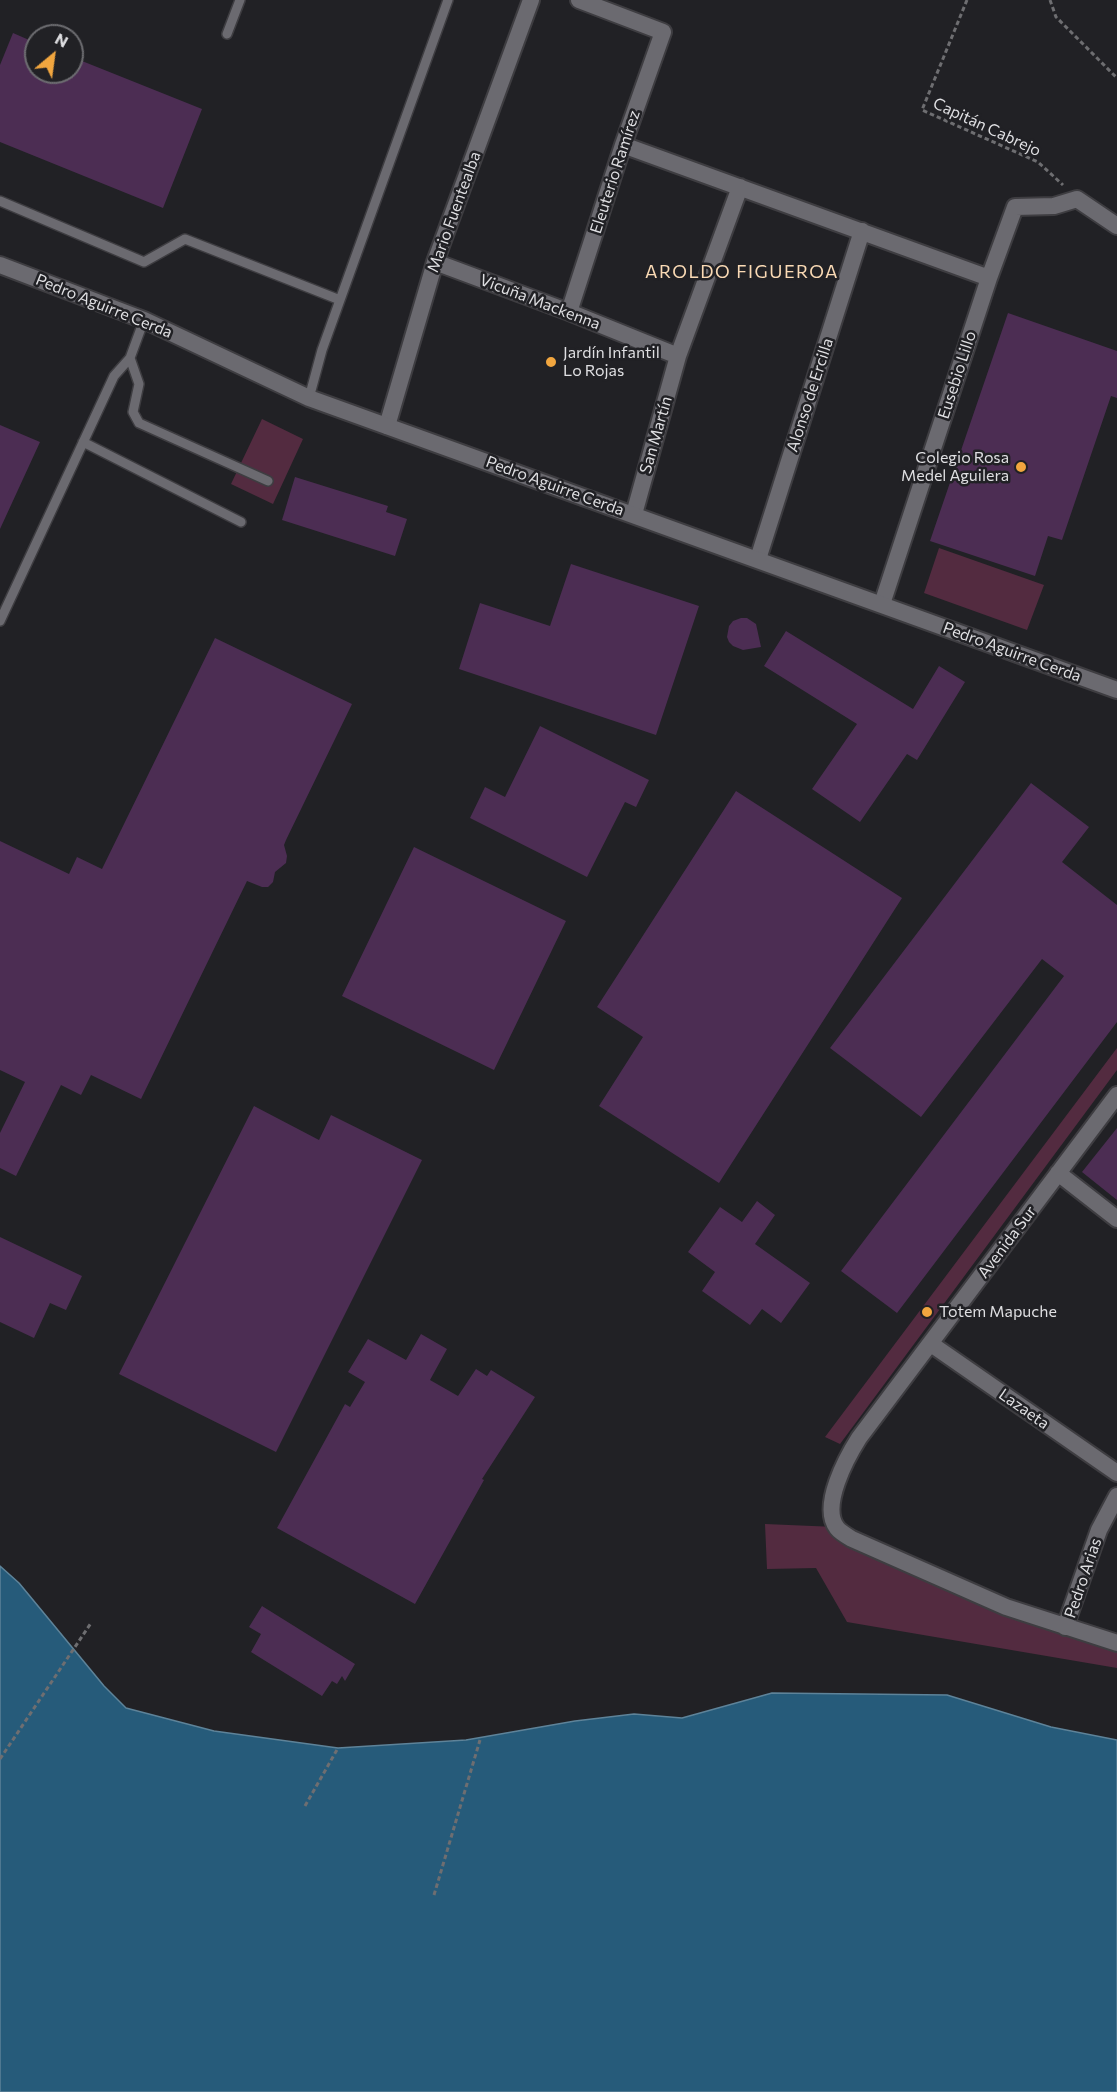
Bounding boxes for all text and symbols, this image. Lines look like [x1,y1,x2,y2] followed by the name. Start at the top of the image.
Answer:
[24,24,84,84] north arrow
[52,28,72,51] text: N
[930,94,1044,160] street label: Capitán Cabrejo
[586,108,644,236] street label: Eleuterio Ramírez
[423,149,485,275] street label: Mario Fuentealba
[645,261,839,283] district label: AROLDO FIGUEROA
[33,270,175,342] street label: Pedro Aguirre Cerda
[477,270,603,334] street label: Vicuña Mackenna
[934,329,980,421] street label: Eusebio Lillo
[783,336,837,454] street label: Alonso de Ercilla
[563,343,660,381] place label: Jardín Infantil Lo Rojas
[544,355,558,369] marker: Jardín Infantil Lo Rojas
[636,394,676,476] street label: San Martín
[901,448,1009,486] place label: Colegio Rosa Medel Aguilera
[483,452,627,520] street label: Pedro Aguirre Cerda
[1014,460,1028,474] marker: Colegio Rosa Medel Aguilera
[940,618,1084,686] street label: Pedro Aguirre Cerda
[974,1202,1040,1282] street label: Avenida Sur
[939,1302,1057,1322] place label: Totem Mapuche
[920,1305,934,1319] marker: Totem Mapuche
[995,1385,1053,1433] street label: Lazaeta
[1060,1535,1106,1621] street label: Pedro Arias

